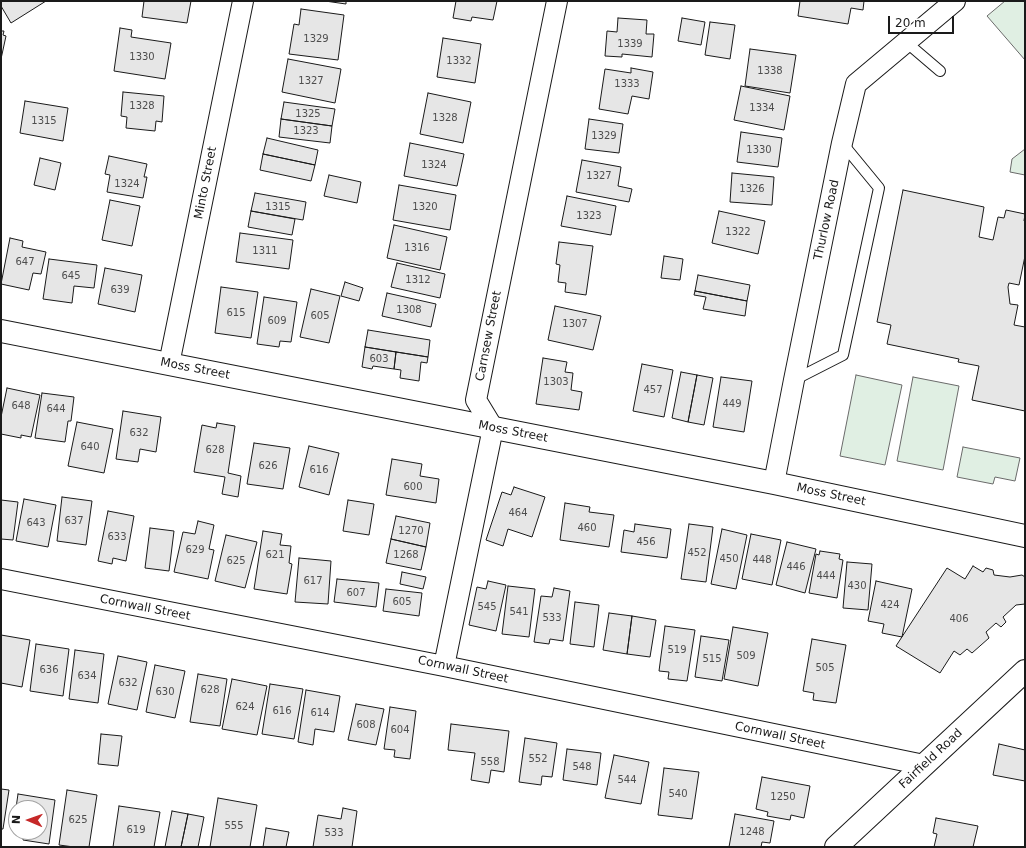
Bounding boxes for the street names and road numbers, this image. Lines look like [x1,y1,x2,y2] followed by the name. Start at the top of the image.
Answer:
[192,145,220,221] street label: Minto Street
[811,178,843,262] street label: Thurlow Road
[473,290,505,382] street label: Carnsew Street
[159,355,231,383] street label: Moss Street
[477,418,549,446] street label: Moss Street
[795,481,867,509] street label: Moss Street
[98,592,192,624] street label: Cornwall Street
[416,653,510,687] street label: Cornwall Street
[733,719,827,753] street label: Cornwall Street
[896,726,966,792] street label: Fairfield Road

